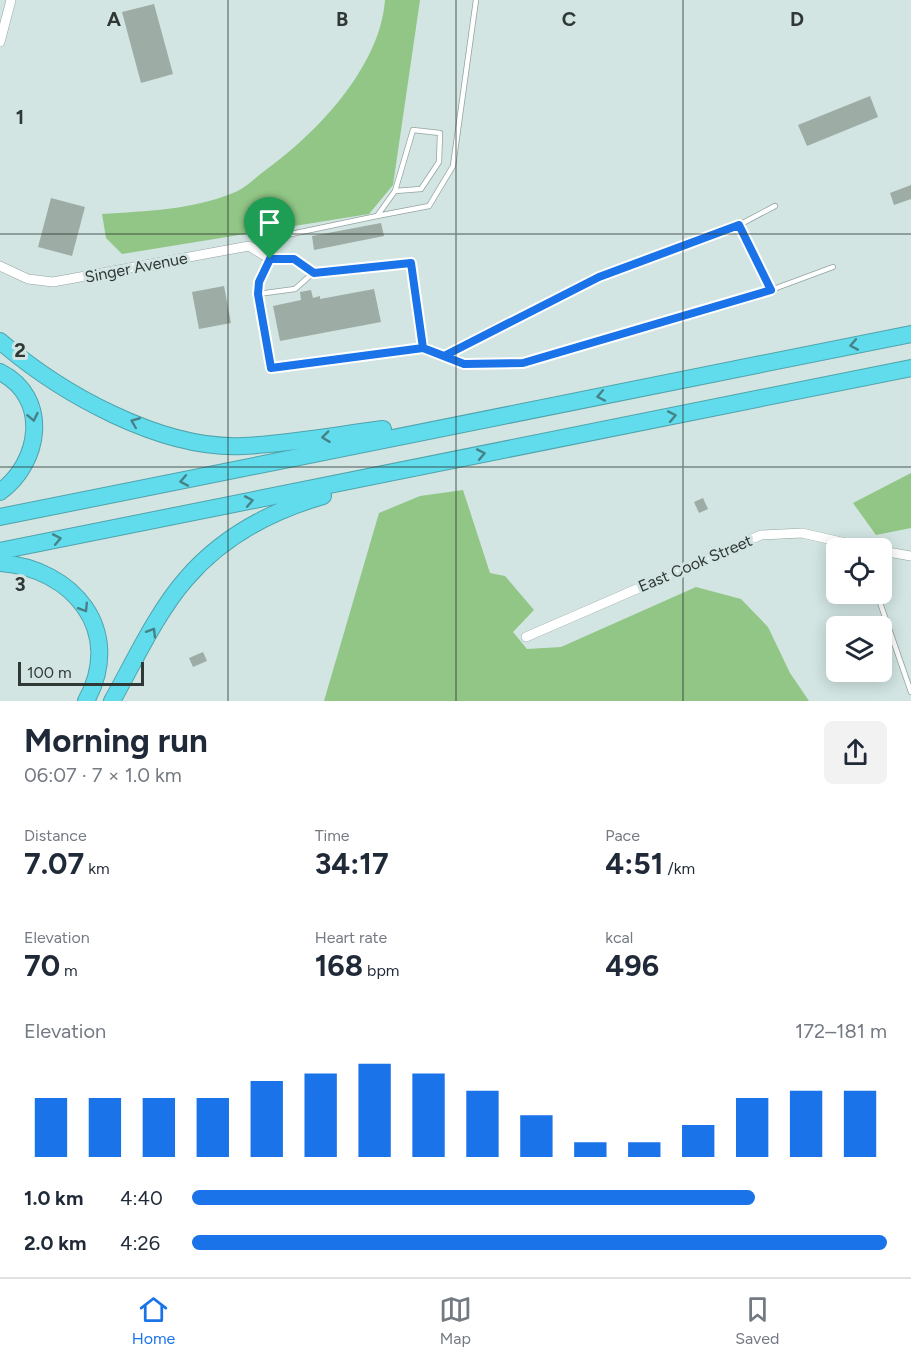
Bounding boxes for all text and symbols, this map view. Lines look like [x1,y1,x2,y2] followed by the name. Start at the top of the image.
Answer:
[107,7,122,31] text: A
[336,7,348,31] text: B
[562,7,576,31] text: C
[790,7,804,31] text: D
[16,105,24,129] text: 1
[244,197,295,259] pin
[253,206,286,239] icon: arrive
[83,248,189,287] street label: Singer Avenue
[14,338,26,362] text: 2
[849,338,859,351] one-way arrow
[596,389,606,402] one-way arrow
[667,410,677,423] one-way arrow
[26,412,39,422] one-way arrow
[130,417,141,429] one-way arrow
[321,430,330,442] one-way arrow
[476,448,486,461] one-way arrow
[180,474,190,487] one-way arrow
[243,495,253,508] one-way arrow
[635,531,755,596] street label: East Cook Street
[52,533,62,546] one-way arrow
[826,538,892,682] map controls
[826,538,892,604] button: locate
[14,572,26,596] text: 3
[77,602,89,612] one-way arrow
[826,616,892,682] button: layers
[144,628,156,638] one-way arrow
[18,659,144,686] scale bar
[27,663,72,682] text: 100 m
[24,721,208,760] text: Morning run
[824,721,887,784] button: share
[24,763,182,787] text: 06:07 · 7 × 1.0 km
[24,826,87,845] text: Distance
[315,826,350,845] text: Time
[605,826,640,845] text: Pace
[24,845,84,882] text: 7.07
[315,845,389,882] text: 34:17
[605,845,663,882] text: 4:51
[84,859,110,878] text: km
[663,859,695,878] text: /km
[24,928,90,947] text: Elevation
[315,928,387,947] text: Heart rate
[605,928,633,947] text: kcal
[24,947,60,984] text: 70
[315,947,363,984] text: 168
[605,947,659,984] text: 496
[60,961,78,980] text: m
[363,961,399,980] text: bpm
[24,1019,106,1043] text: Elevation
[795,1019,887,1043] text: 172–181 m
[24,1186,83,1210] text: 1.0 km
[120,1186,163,1210] text: 4:40
[24,1231,86,1255] text: 2.0 km
[120,1231,160,1255] text: 4:26
[132,1293,175,1348] tab: Home
[439,1293,472,1348] tab: Map
[735,1293,779,1348] tab: Saved

